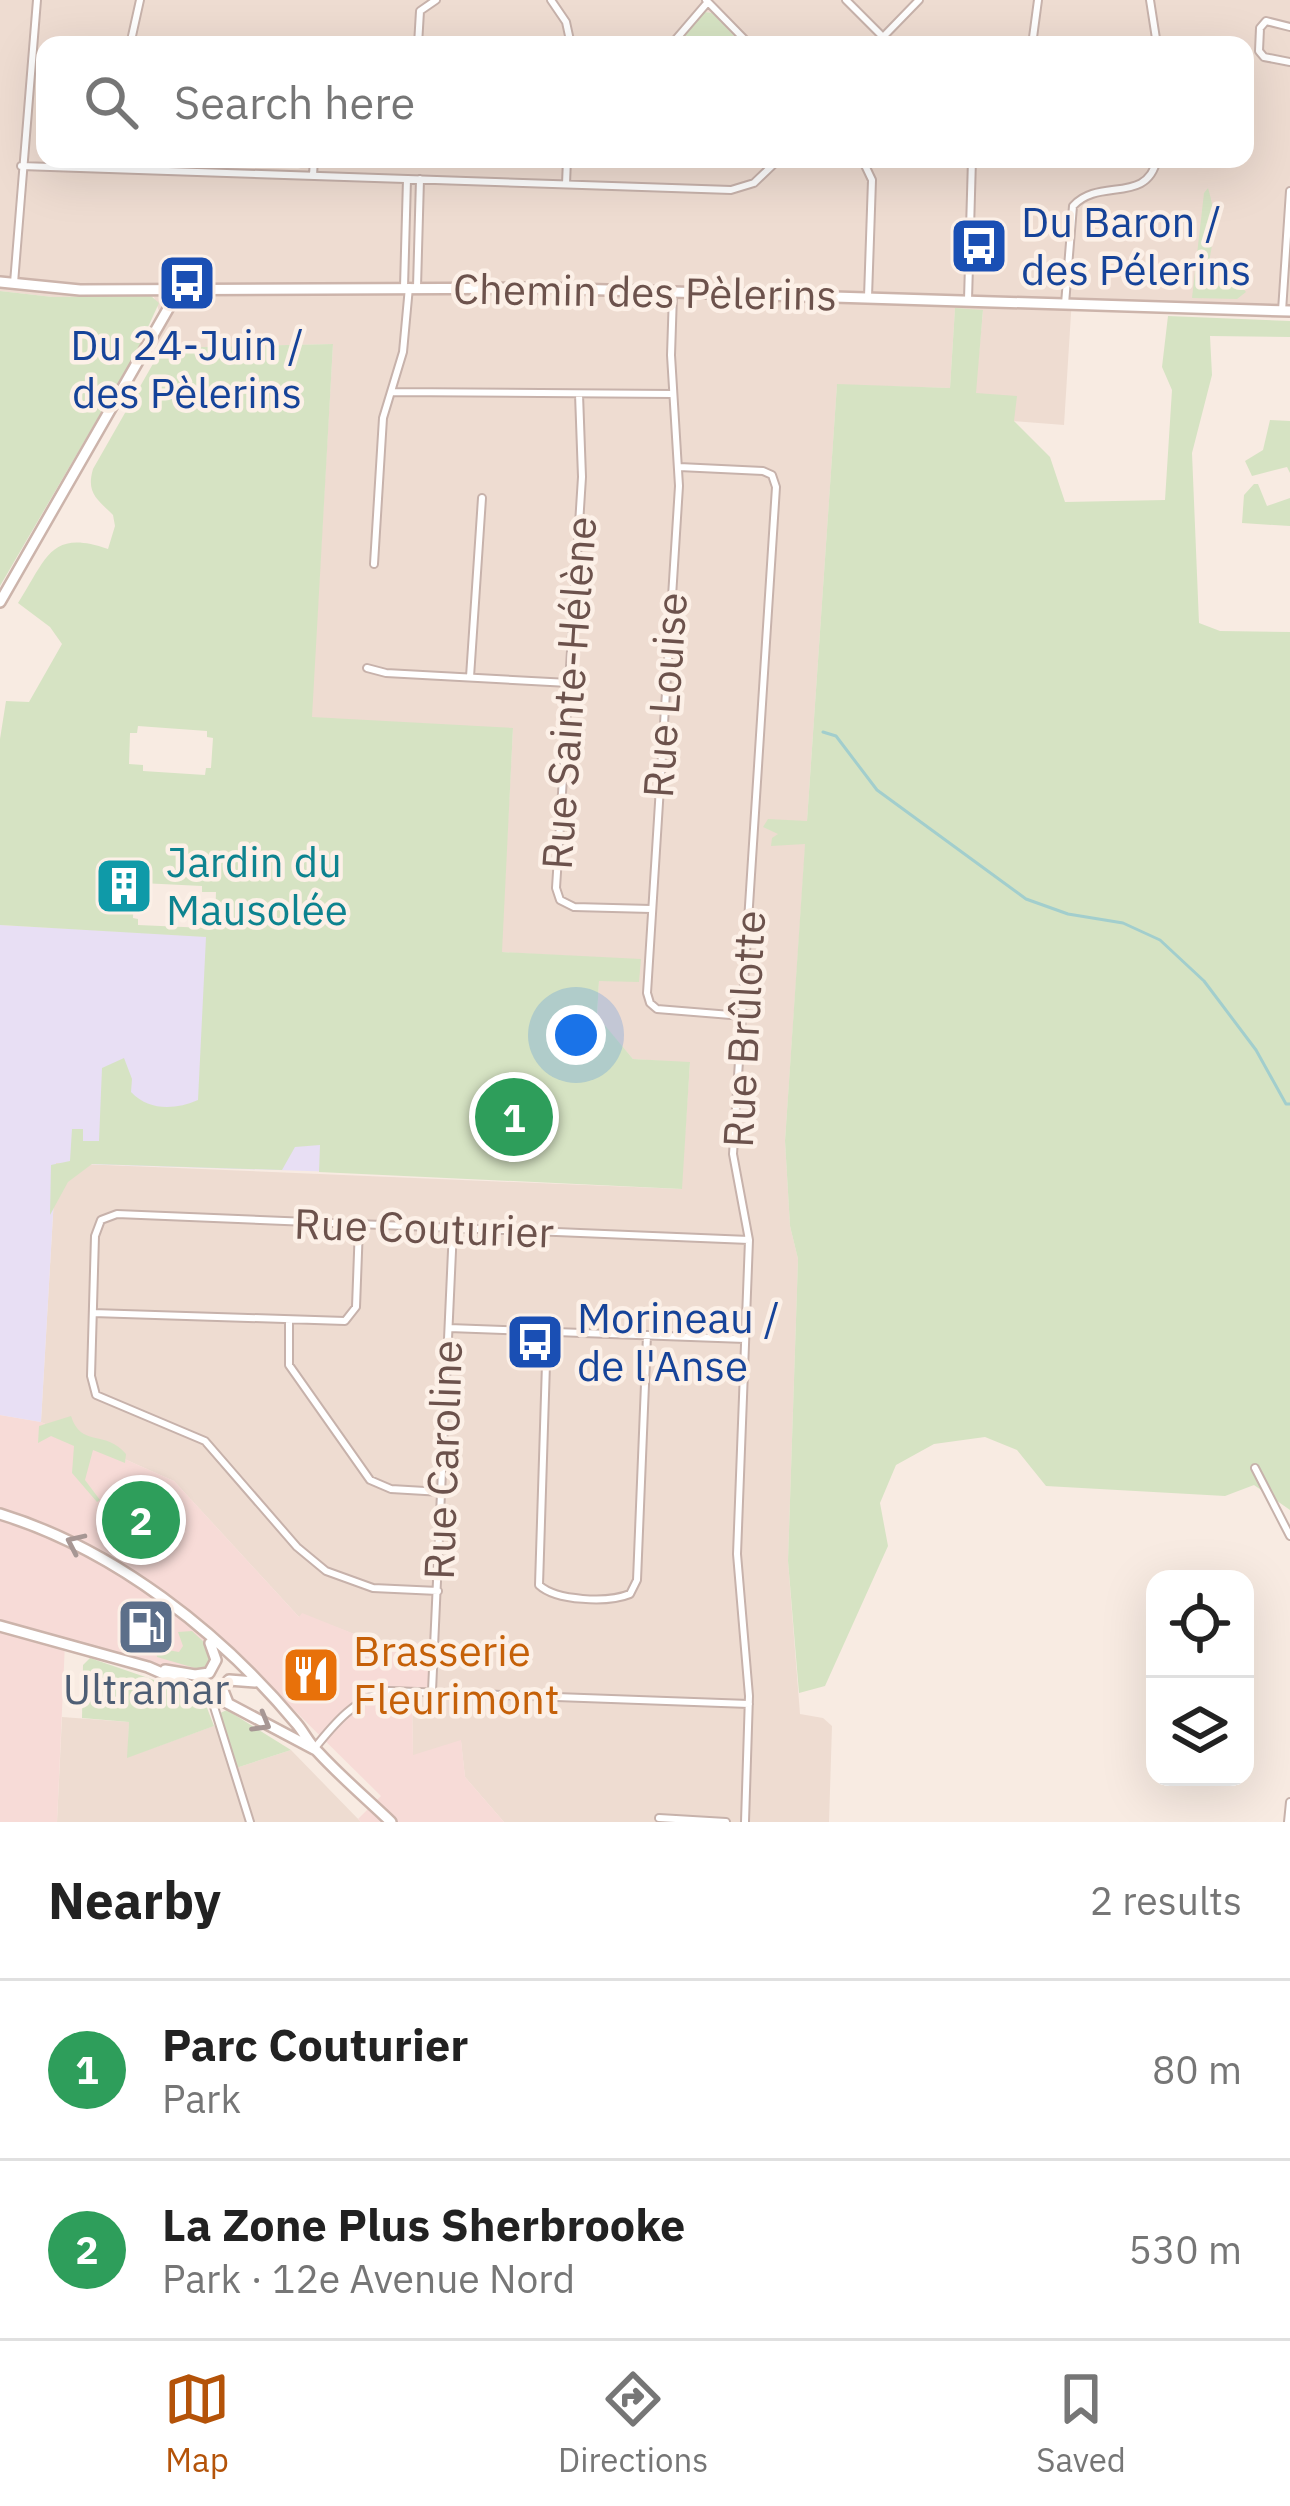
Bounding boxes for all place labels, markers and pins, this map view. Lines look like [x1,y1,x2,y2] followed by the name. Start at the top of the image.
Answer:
[1021,194,1251,297] place label: Du Baron / des Pélerins
[948,215,1010,277] bus stop icon: Du Baron / des Pélerins
[156,252,218,314] bus stop icon: Du 24-Juin / des Pèlerins
[70,317,304,420] place label: Du 24-Juin / des Pèlerins
[166,834,348,937] place label: Jardin du Mausolée
[93,855,155,917] building icon: Jardin du Mausolée
[475,1072,553,1162] pin: 1
[577,1290,780,1393] place label: Morineau / de l'Anse
[504,1311,566,1373] bus stop icon: Morineau / de l'Anse
[102,1475,180,1565] pin: 2
[115,1596,177,1658] fuel station icon: Ultramar
[353,1623,560,1726] place label: Brasserie Fleurimont
[280,1644,342,1706] restaurant icon: Brasserie Fleurimont
[63,1661,229,1716] place label: Ultramar

